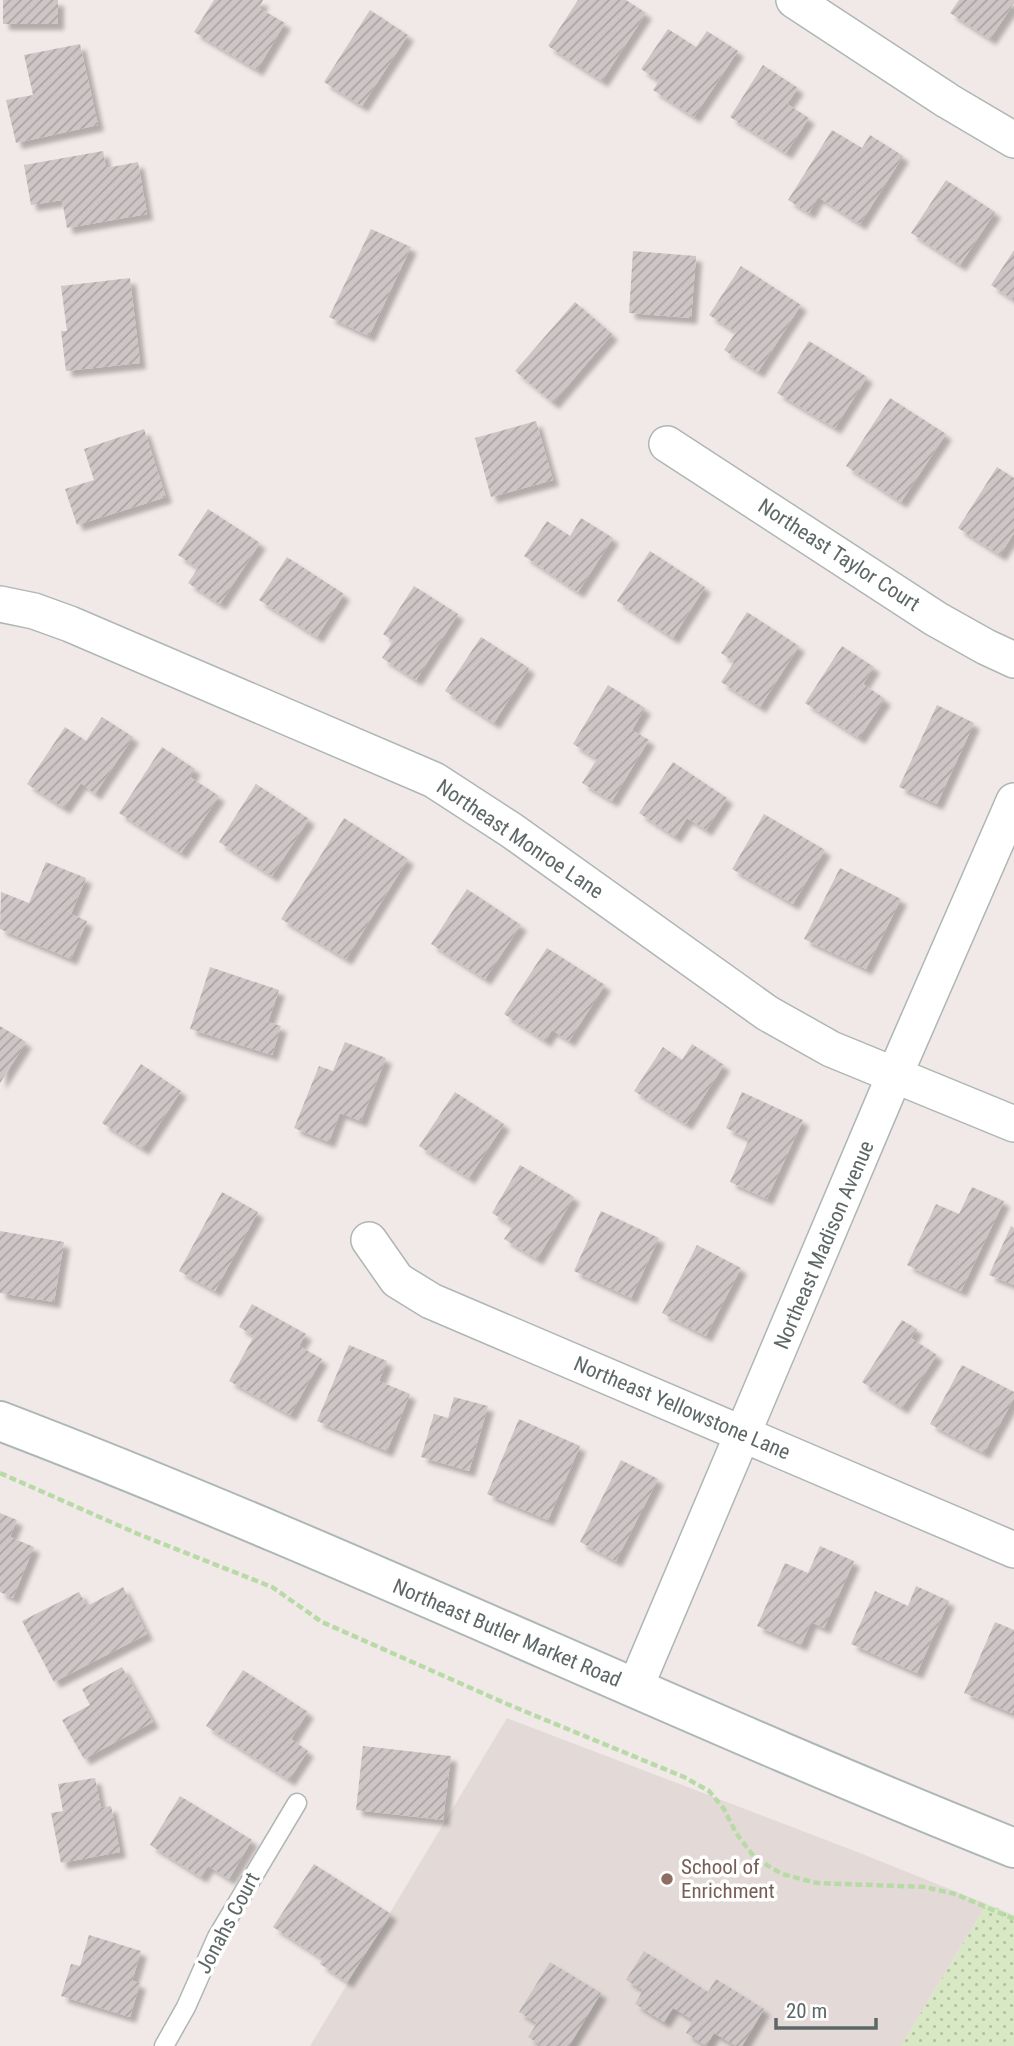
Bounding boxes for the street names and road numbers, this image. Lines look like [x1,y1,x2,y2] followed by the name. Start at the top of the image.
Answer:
[754,494,924,616] street label: Northeast Taylor Court
[432,774,608,904] street label: Northeast Monroe Lane
[769,1137,879,1353] street label: Northeast Madison Avenue
[570,1352,794,1465] street label: Northeast Yellowstone Lane
[389,1574,625,1692] street label: Northeast Butler Market Road
[191,1868,265,1978] street label: Jonahs Court

